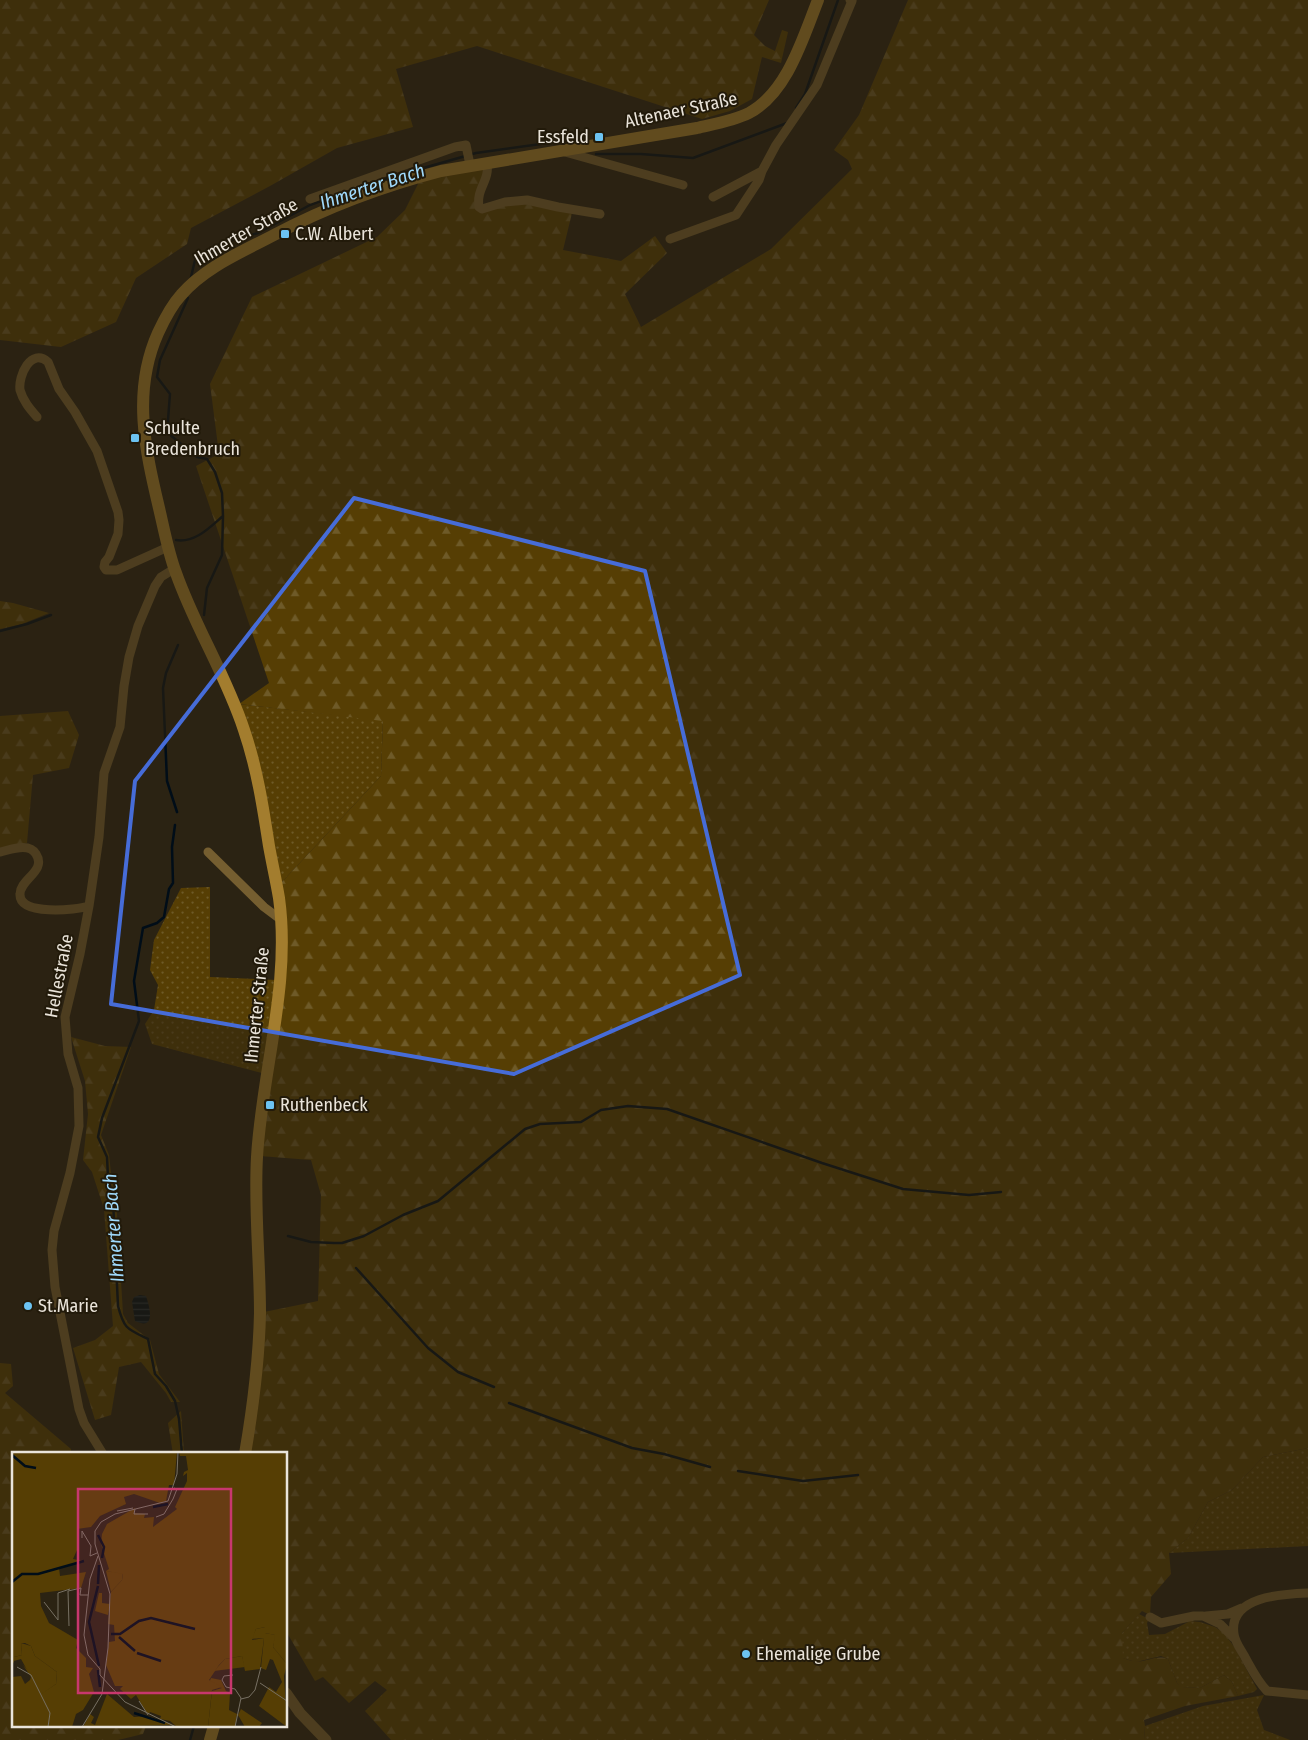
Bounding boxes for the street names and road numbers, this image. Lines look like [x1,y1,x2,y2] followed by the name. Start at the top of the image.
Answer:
[623,87,739,133] street label: Altenaer Straße
[190,193,302,271] street label: Ihmerter Straße
[40,932,78,1020] street label: Hellestraße
[240,946,274,1064] street label: Ihmerter Straße

